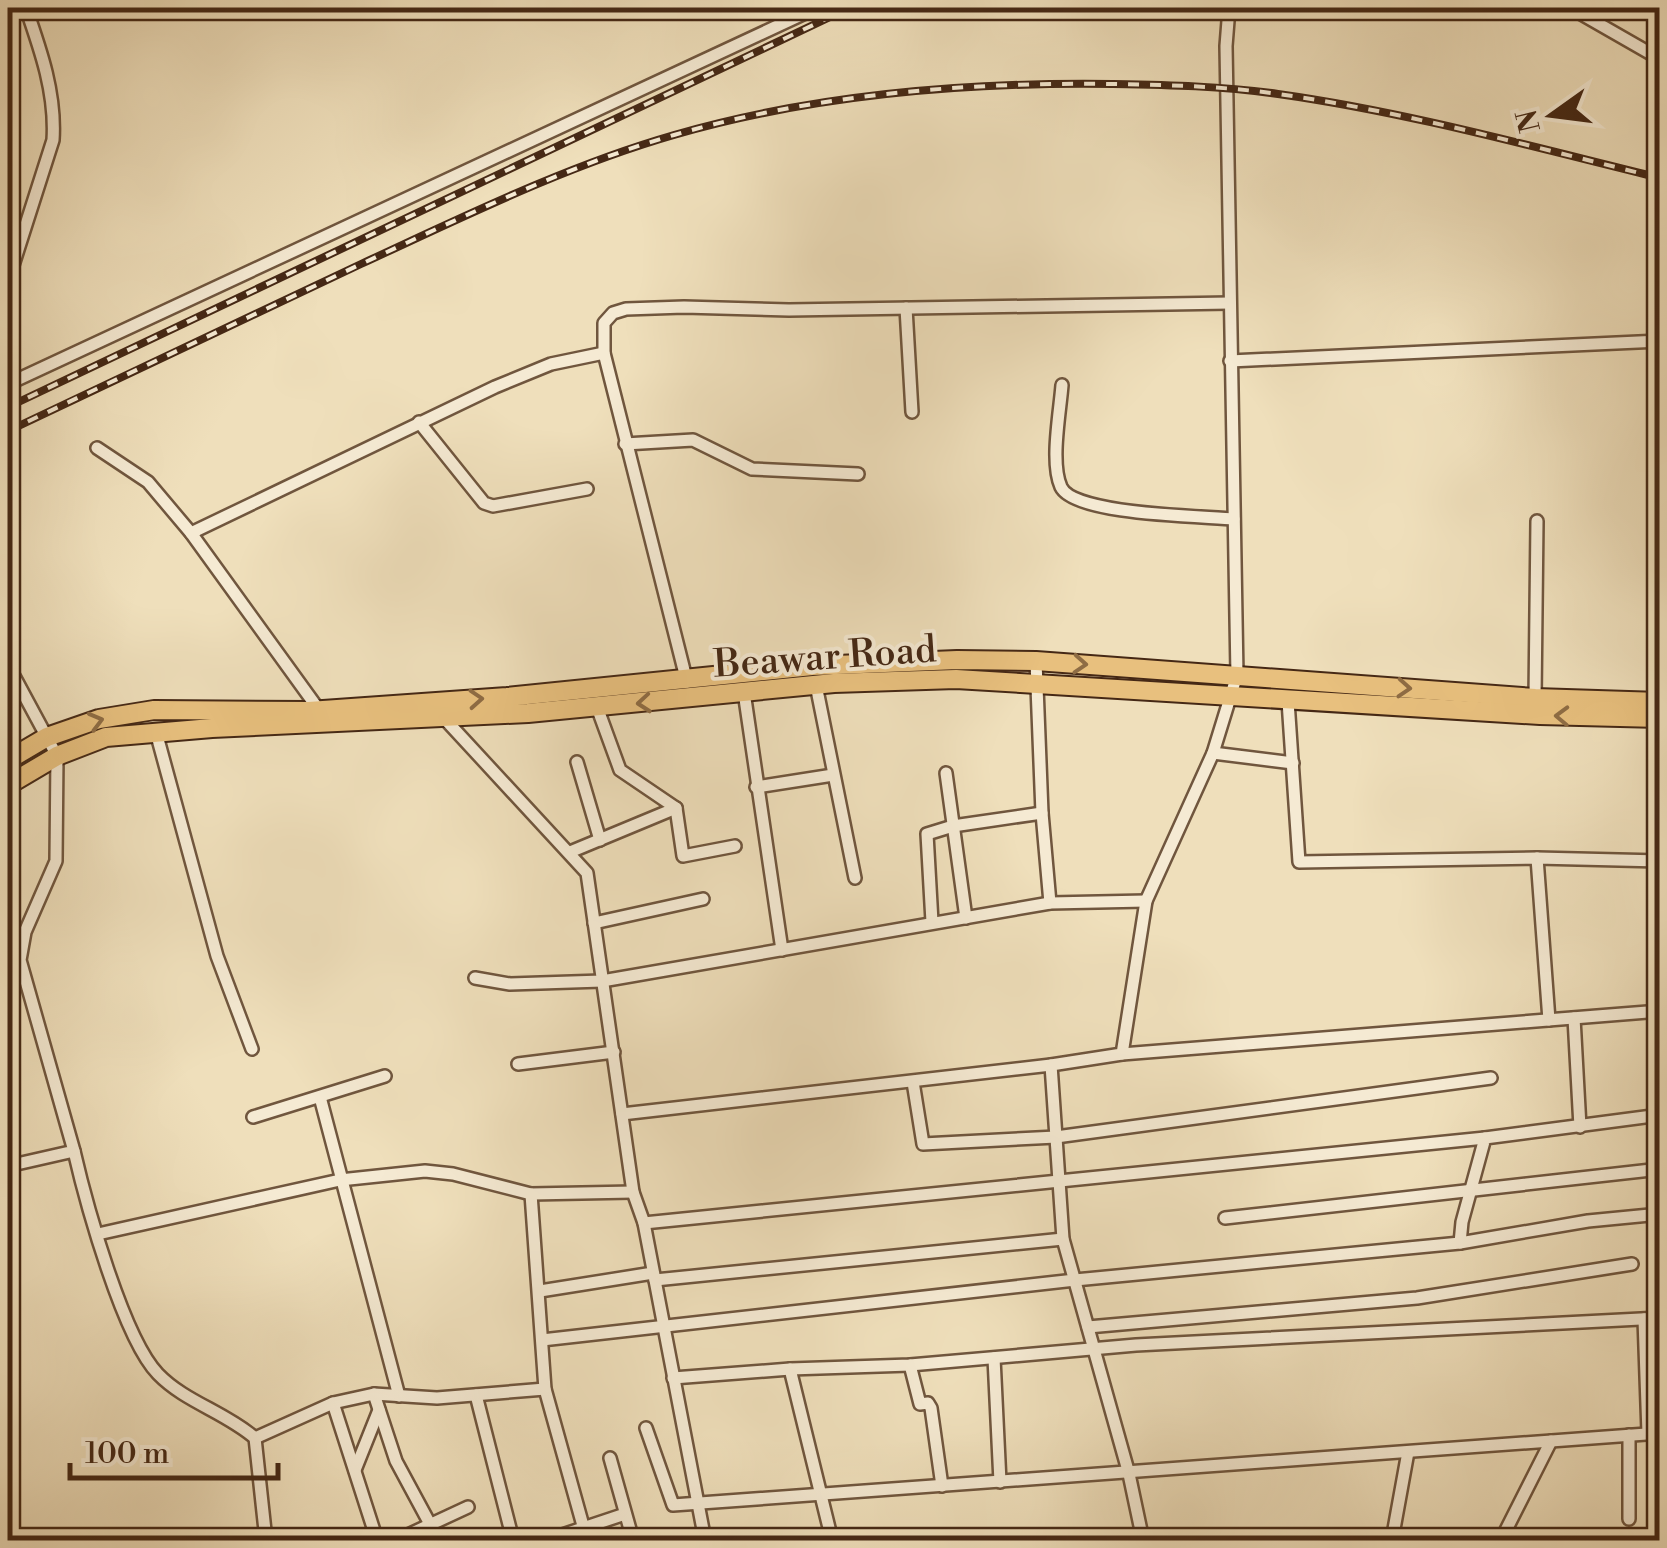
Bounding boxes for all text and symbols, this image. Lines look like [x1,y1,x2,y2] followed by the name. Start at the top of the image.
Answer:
[1502,65,1602,165] north arrow
[1510,106,1549,136] text: N
[711,626,938,689] street label: Beawar Road
[1072,653,1088,674] one-way arrow
[1396,676,1412,698] one-way arrow
[469,689,485,710] one-way arrow
[636,691,652,713] one-way arrow
[1554,705,1570,726] one-way arrow
[87,712,104,733] one-way arrow
[70,1418,278,1480] scale bar
[85,1435,169,1473] text: 100 m

